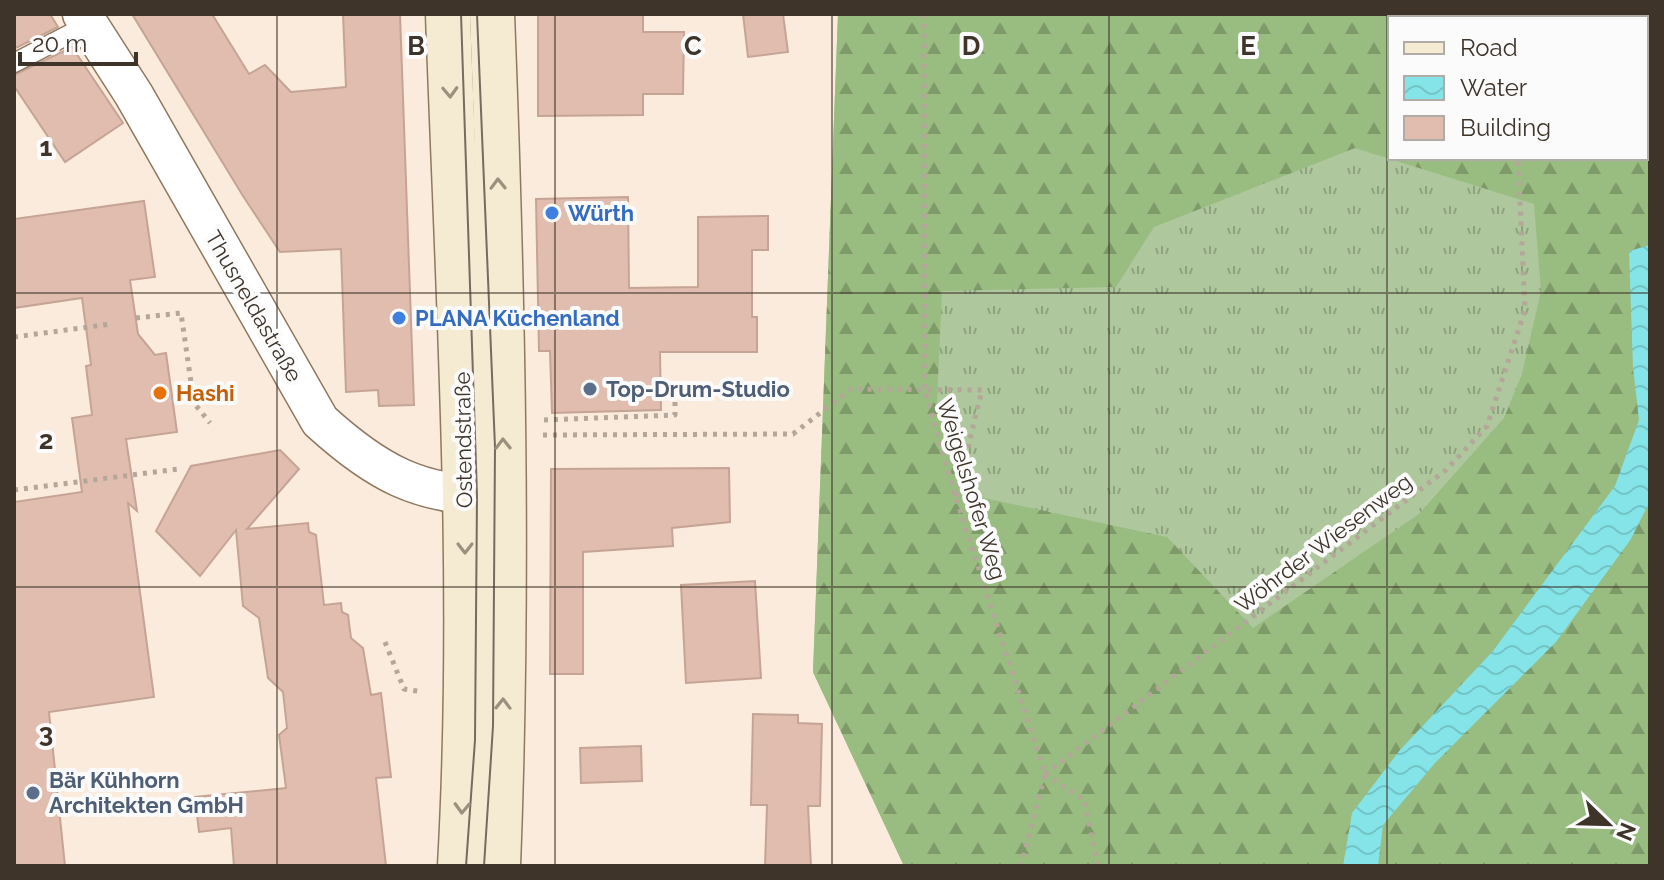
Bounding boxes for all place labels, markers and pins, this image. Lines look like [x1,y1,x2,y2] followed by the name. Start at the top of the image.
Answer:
[568,200,634,226] place label: Würth
[543,204,561,222] marker: Würth
[415,305,620,331] place label: PLANA Küchenland
[390,309,408,327] marker: PLANA Küchenland
[606,376,790,402] place label: Top-Drum-Studio
[176,380,235,406] place label: Hashi
[581,380,599,398] marker: Top-Drum-Studio
[151,384,169,402] marker: Hashi
[49,767,244,818] place label: Bär Kühhorn Architekten GmbH
[24,784,42,802] marker: Bär Kühhorn Architekten GmbH

